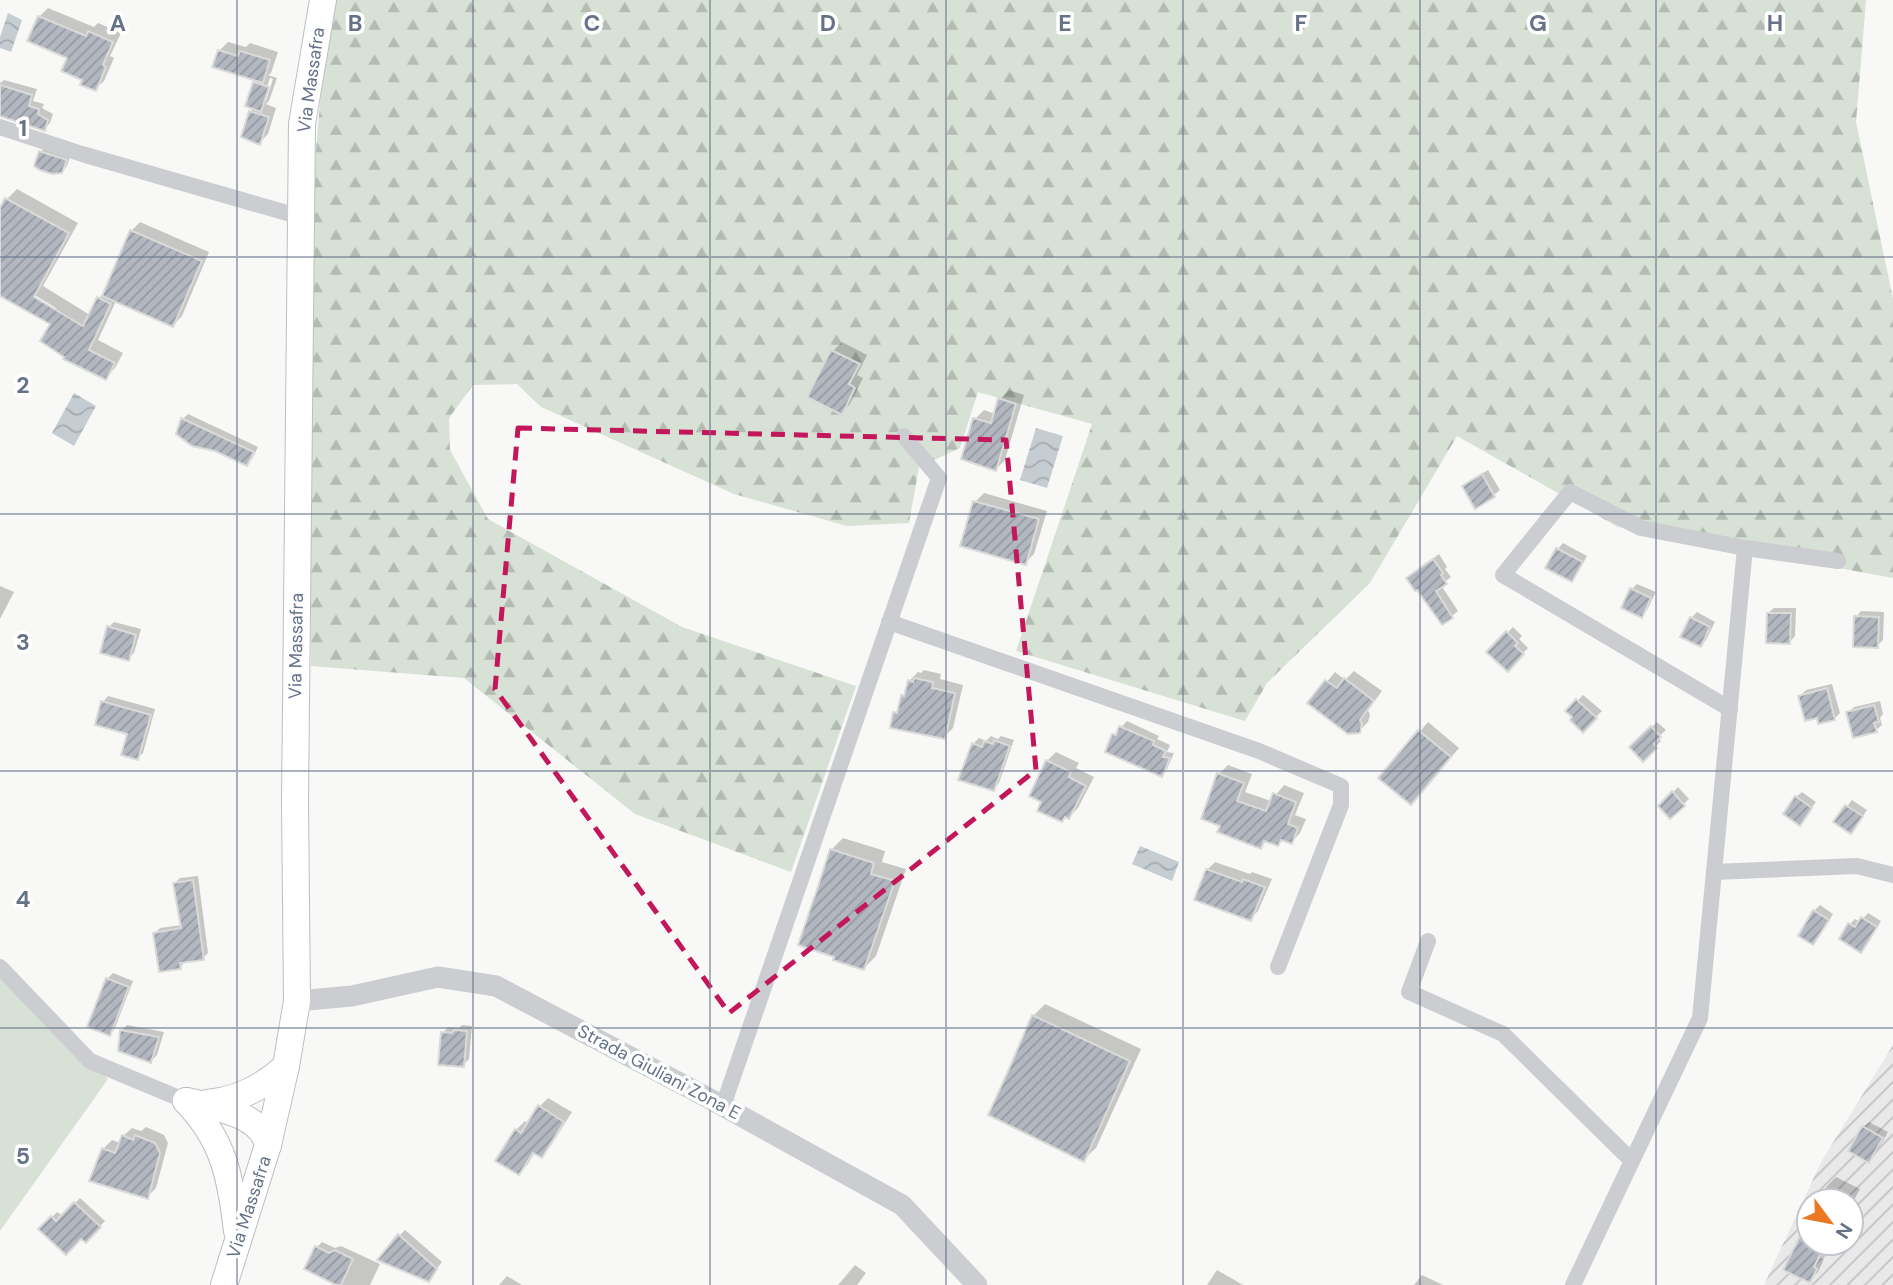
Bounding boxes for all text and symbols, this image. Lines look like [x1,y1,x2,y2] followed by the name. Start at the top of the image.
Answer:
[110,8,126,38] text: A
[348,8,362,38] text: B
[584,8,600,38] text: C
[820,8,836,38] text: D
[1058,8,1072,38] text: E
[1295,8,1308,38] text: F
[1529,8,1547,38] text: G
[1767,8,1783,38] text: H
[292,26,330,134] street label: Via Massafra
[19,113,27,143] text: 1
[16,370,30,400] text: 2
[283,593,309,699] street label: Via Massafra
[16,627,30,657] text: 3
[16,884,31,914] text: 4
[573,1019,745,1125] street label: Strada Giuliani Zona E
[16,1141,30,1171] text: 5
[221,1153,277,1261] street label: Via Massafra
[1795,1187,1865,1257] north arrow
[1830,1218,1858,1243] text: N

